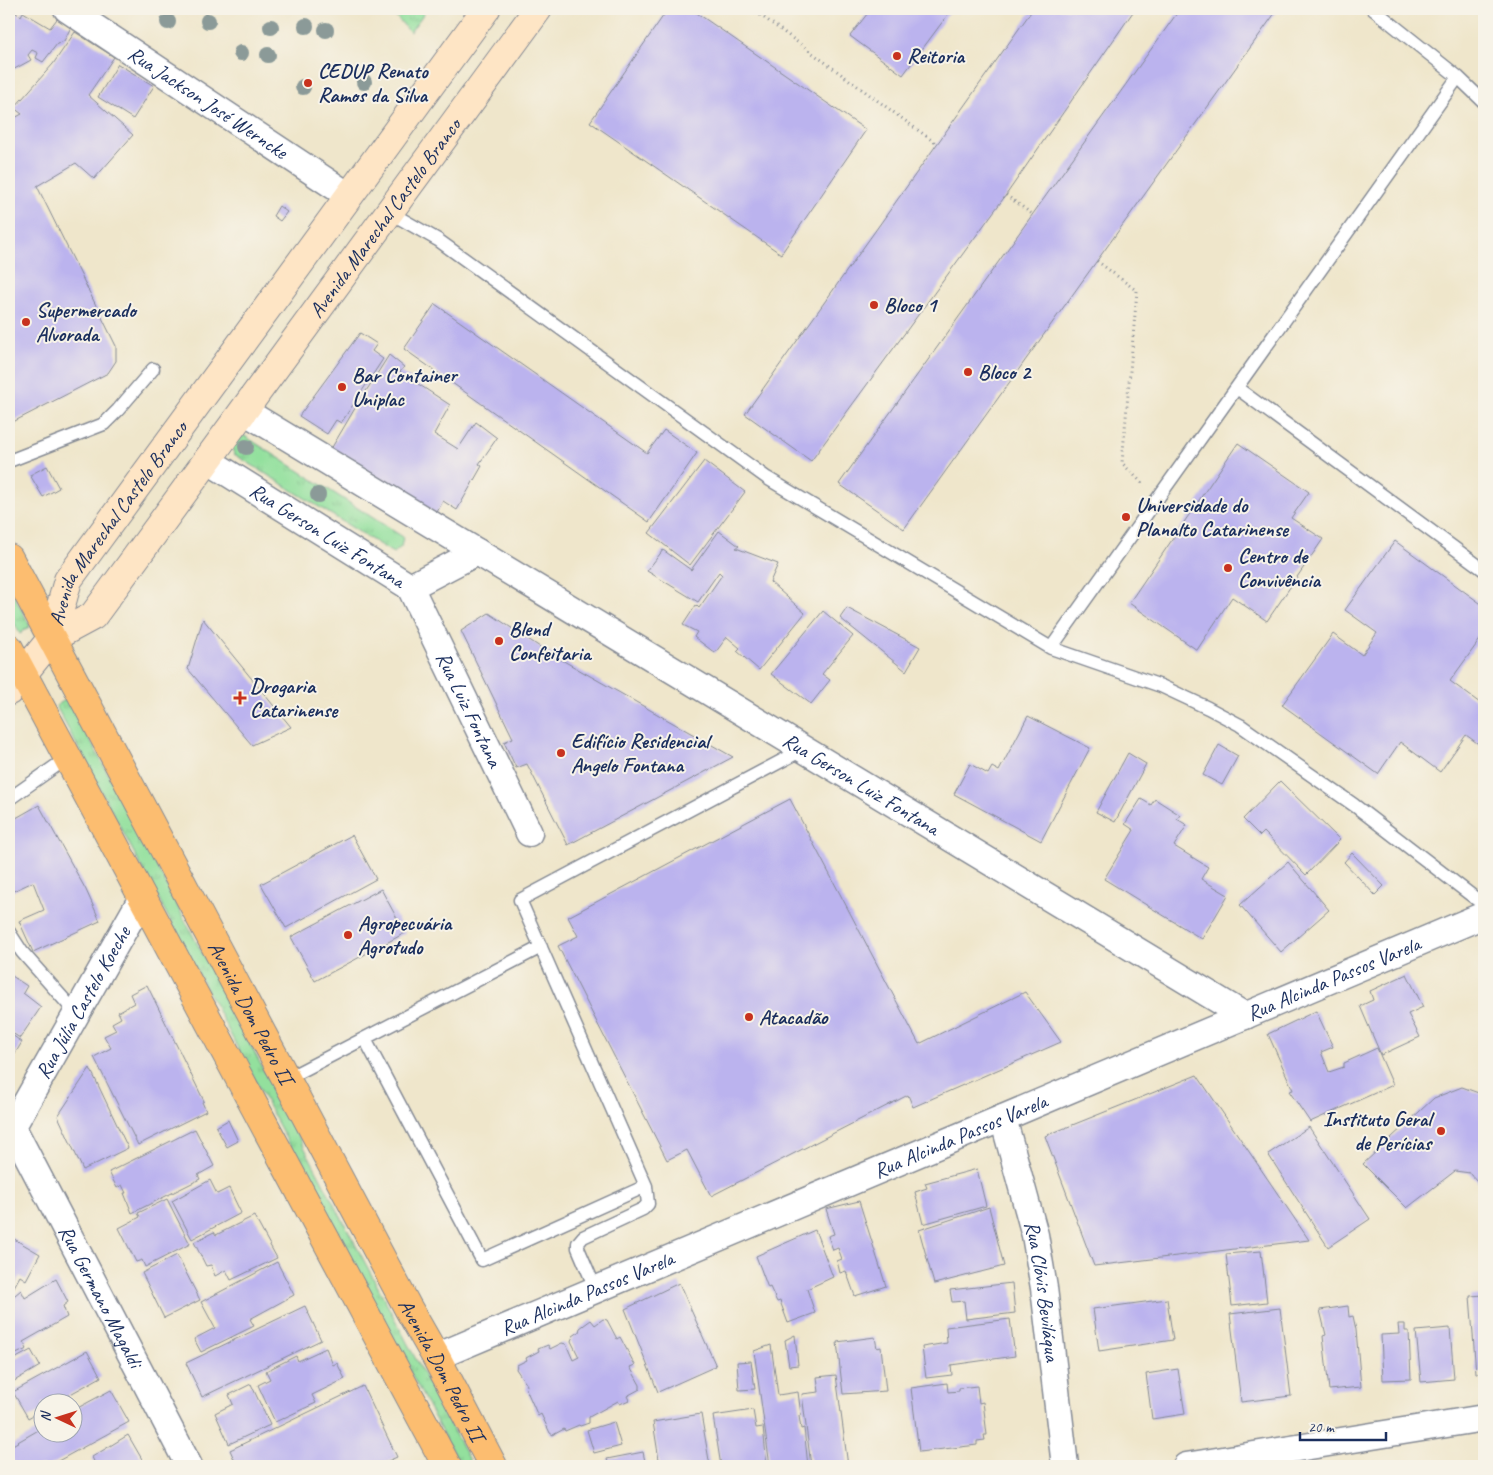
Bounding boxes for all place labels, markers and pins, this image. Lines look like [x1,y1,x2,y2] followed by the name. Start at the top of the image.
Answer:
[907,43,966,69] place label: Reitoria
[891,50,903,62] marker: Reitoria
[318,58,429,108] place label: CEDUP Renato Ramos da Silva
[302,77,314,89] marker: CEDUP Renato Ramos da Silva
[884,292,939,318] place label: Bloco 1
[36,297,138,347] place label: Supermercado Alvorada
[868,299,880,311] marker: Bloco 1
[20,316,32,328] marker: Supermercado Alvorada
[978,359,1033,385] place label: Bloco 2
[352,362,459,412] place label: Bar Container Uniplac
[962,366,974,378] marker: Bloco 2
[336,381,348,393] marker: Bar Container Uniplac
[1136,492,1290,542] place label: Universidade do Planalto Catarinense
[1120,511,1132,523] marker: Universidade do Planalto Catarinense
[1238,543,1321,593] place label: Centro de Convivência
[1222,562,1234,574] marker: Centro de Convivência
[509,616,593,666] place label: Blend Confeitaria
[493,635,505,647] marker: Blend Confeitaria
[250,673,339,723] place label: Drogaria Catarinense
[234,692,246,704] marker: Drogaria Catarinense
[571,728,713,778] place label: Edifício Residencial Angelo Fontana
[555,747,567,759] marker: Edifício Residencial Angelo Fontana
[358,910,453,960] place label: Agropecuária Agrotudo
[342,929,354,941] marker: Agropecuária Agrotudo
[759,1004,829,1030] place label: Atacadão
[743,1011,755,1023] marker: Atacadão
[1323,1106,1435,1156] place label: Instituto Geral de Perícias
[1435,1125,1447,1137] marker: Instituto Geral de Perícias

